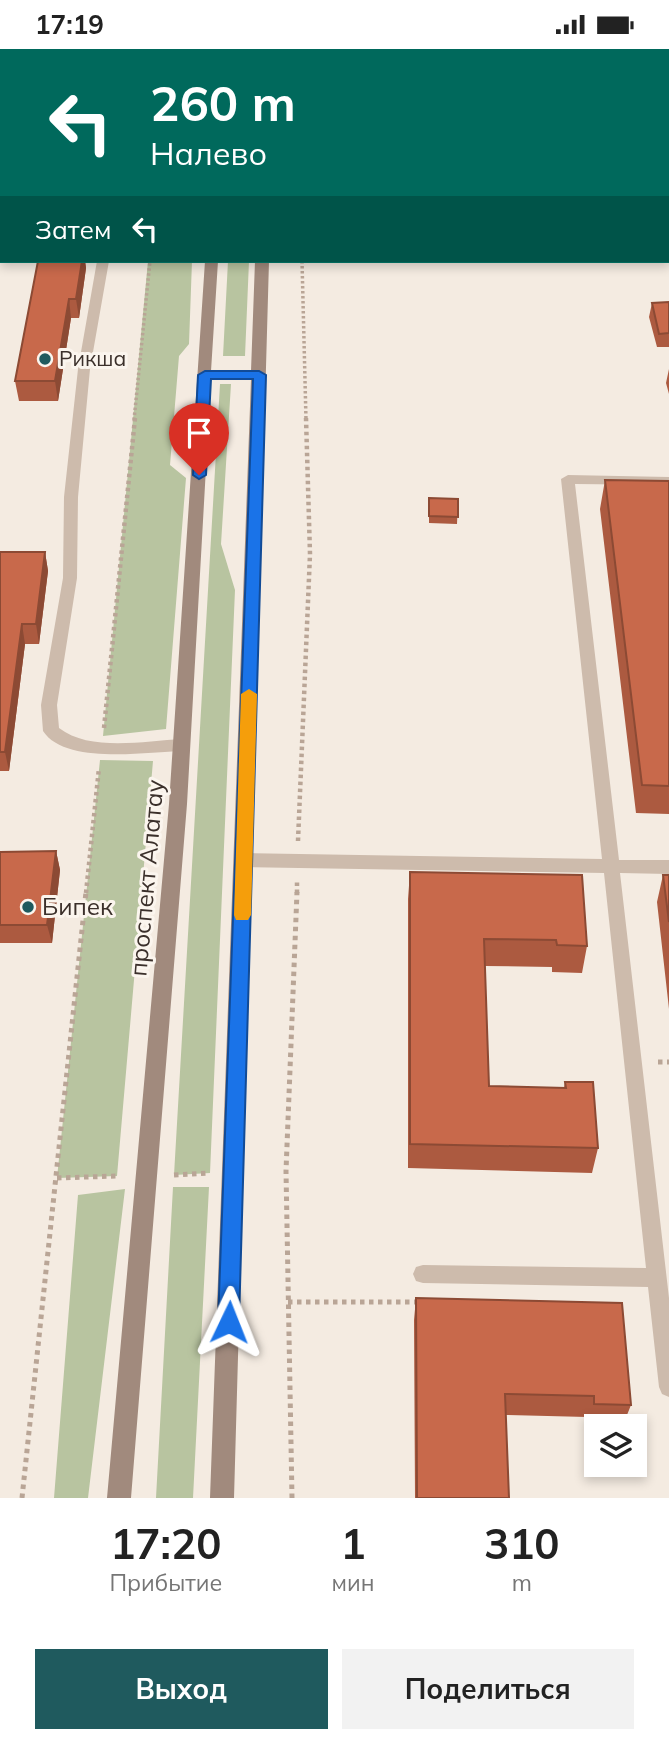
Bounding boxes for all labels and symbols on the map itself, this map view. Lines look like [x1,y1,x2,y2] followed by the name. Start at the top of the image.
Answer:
[59,345,126,371] place label: Рикша
[37,351,53,367] marker: Рикша
[169,403,229,475] pin
[122,778,170,978] street label: проспект Алатау
[42,891,113,921] place label: Бипек
[20,899,36,915] marker: Бипек
[192,1285,266,1359] position arrow

